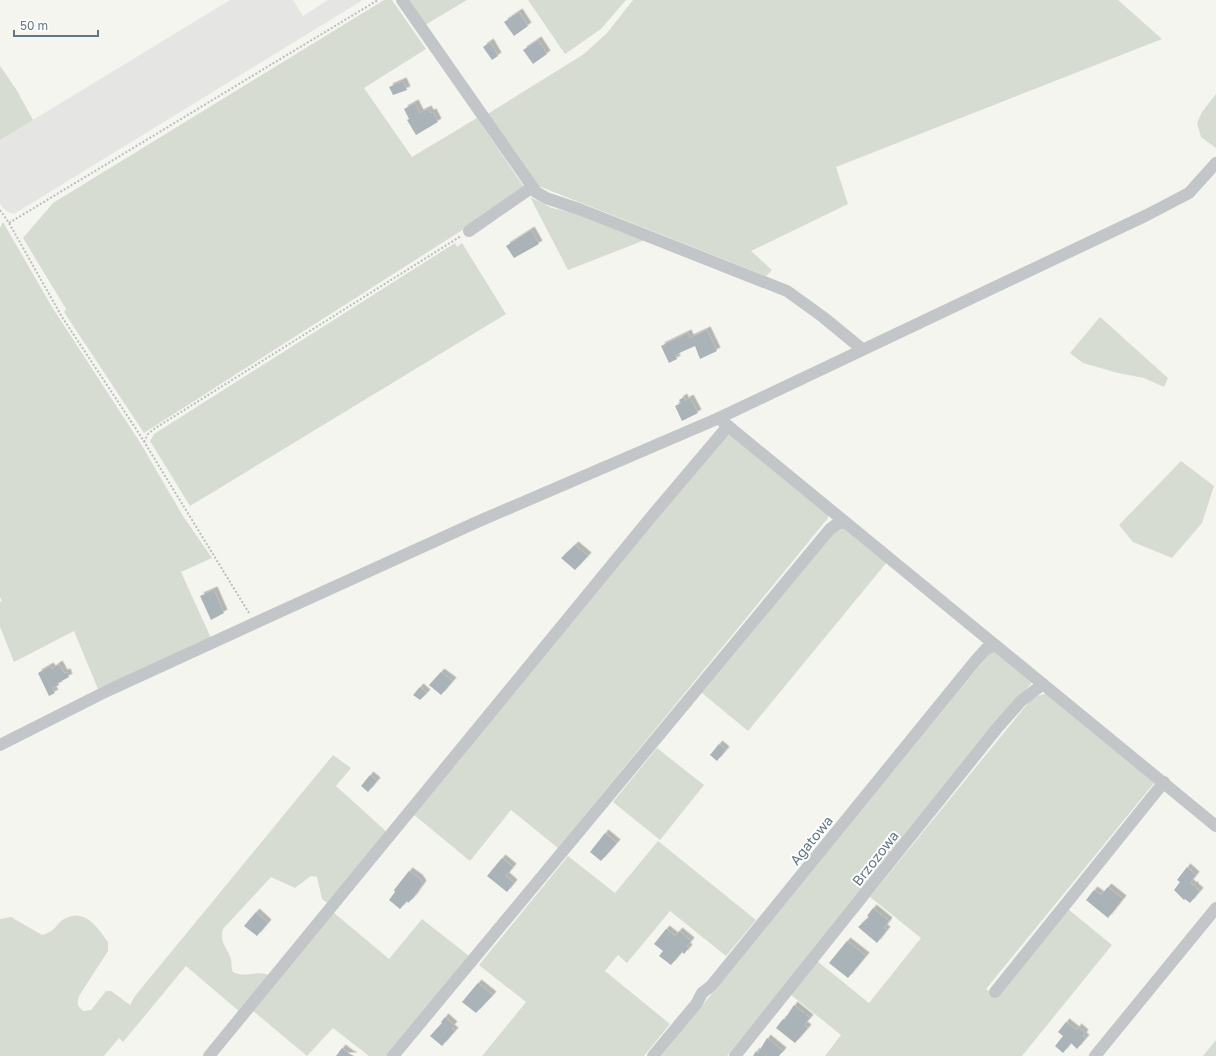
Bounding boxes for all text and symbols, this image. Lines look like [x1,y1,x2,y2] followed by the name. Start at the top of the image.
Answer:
[14,12,98,38] scale bar
[20,18,48,33] text: 50 m
[786,812,836,868] street label: Agatowa
[848,827,902,889] street label: Brzozowa

